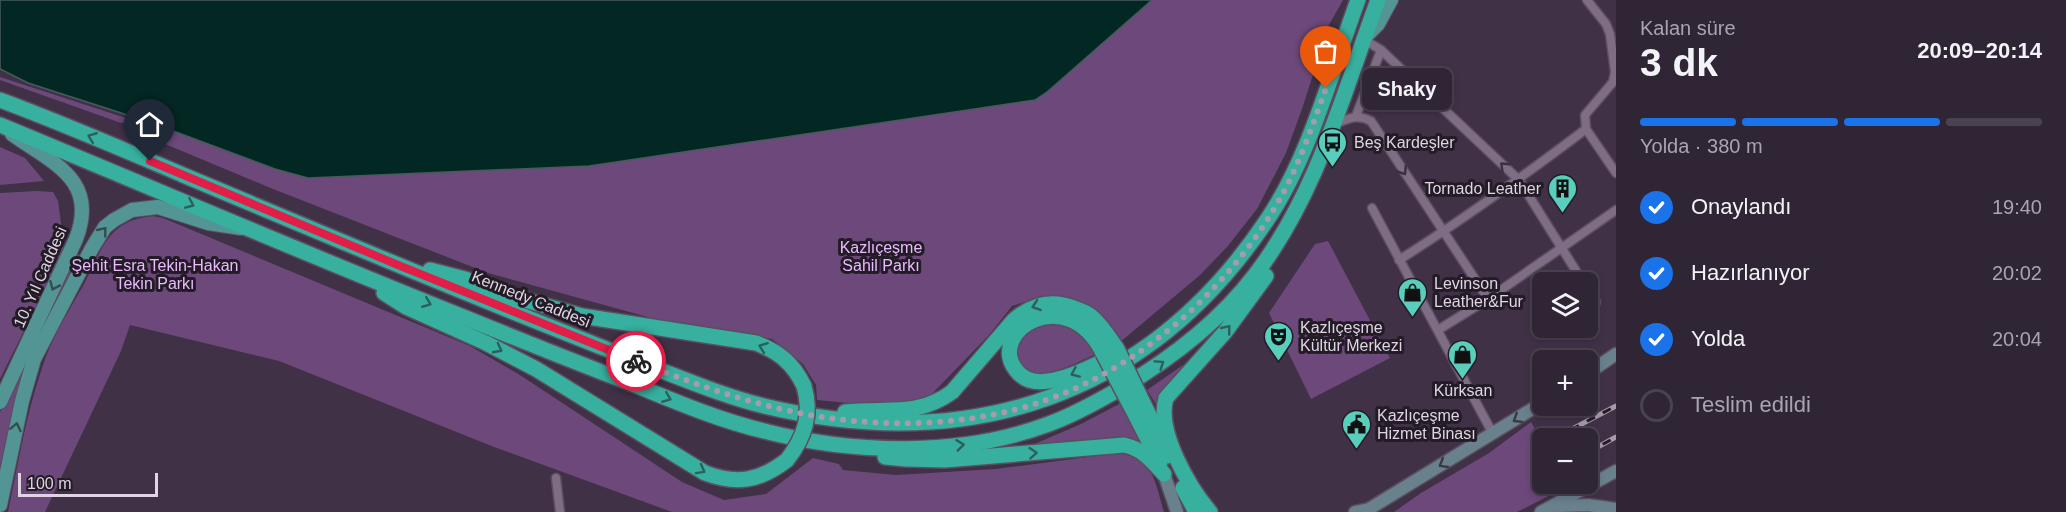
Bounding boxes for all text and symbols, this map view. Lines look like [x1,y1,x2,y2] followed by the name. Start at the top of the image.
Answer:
[1640,17,1736,39] text: Kalan süre
[1300,26,1351,88] pin
[1309,35,1342,68] icon: bag
[1917,38,2042,63] text: 20:09–20:14
[1640,41,1718,84] text: 3 dk
[1362,67,1452,109] callout: Shaky
[1378,78,1436,100] text: Shaky
[124,99,175,161] pin
[133,108,166,141] icon: home
[1317,126,1349,168] bus stop icon: Beş Kardeşler
[87,132,98,144] one-way arrow
[1354,134,1455,151] place label: Beş Kardeşler
[1640,135,1763,157] text: Yolda · 380 m
[1500,162,1511,173] one-way arrow
[1396,164,1407,175] one-way arrow
[1546,172,1578,214] building icon: Tornado Leather
[1424,180,1542,197] place label: Tornado Leather
[1640,191,1673,224] icon: check
[1691,194,1791,219] text: Onaylandı
[1992,196,2042,218] text: 19:40
[183,197,194,209] one-way arrow
[10,224,70,330] street label: 10. Yıl Caddesi
[96,227,107,238] one-way arrow
[840,239,922,274] park label: Kazlıçeşme Sahil Parkı
[72,257,238,292] park label: Şehit Esra Tekin-Hakan Tekin Parkı
[1640,257,1673,290] icon: check
[1691,260,1810,285] text: Hazırlanıyor
[1992,262,2042,284] text: 20:02
[469,267,593,331] street label: Kennedy Caddesi
[1532,272,1598,494] map controls
[1532,272,1598,338] button: layers
[1434,275,1524,310] place label: Levinson Leather&Fur
[1397,276,1429,318] shop icon: Levinson Leather&Fur
[50,280,62,291] one-way arrow
[421,296,432,308] one-way arrow
[1031,299,1042,312] one-way arrow
[1300,319,1402,354] place label: Kazlıçeşme Kültür Merkezi
[1263,320,1295,362] theatre icon: Kazlıçeşme Kültür Merkezi
[1640,323,1673,356] icon: check
[1220,324,1231,335] one-way arrow
[1691,326,1745,351] text: Yolda
[1992,328,2042,350] text: 20:04
[606,331,666,391] courier
[1447,338,1479,380] shop icon: Kürksan
[759,341,769,354] one-way arrow
[492,342,502,353] one-way arrow
[620,345,653,378] icon: bike
[1532,350,1598,416] button: +
[1153,360,1164,371] one-way arrow
[1070,366,1081,378] one-way arrow
[1434,382,1492,399] place label: Kürksan
[661,391,672,403] one-way arrow
[1691,392,1811,417] text: Teslim edildi
[1377,407,1476,442] place label: Kazlıçeşme Hizmet Binası
[1340,408,1372,450] public building icon: Kazlıçeşme Hizmet Binası
[1513,411,1523,423] one-way arrow
[9,423,22,433] one-way arrow
[1532,428,1598,494] button: −
[955,439,964,452] one-way arrow
[1028,447,1037,460] one-way arrow
[1439,457,1449,468] one-way arrow
[695,463,705,474] one-way arrow
[18,470,158,498] scale bar
[27,475,71,492] text: 100 m

